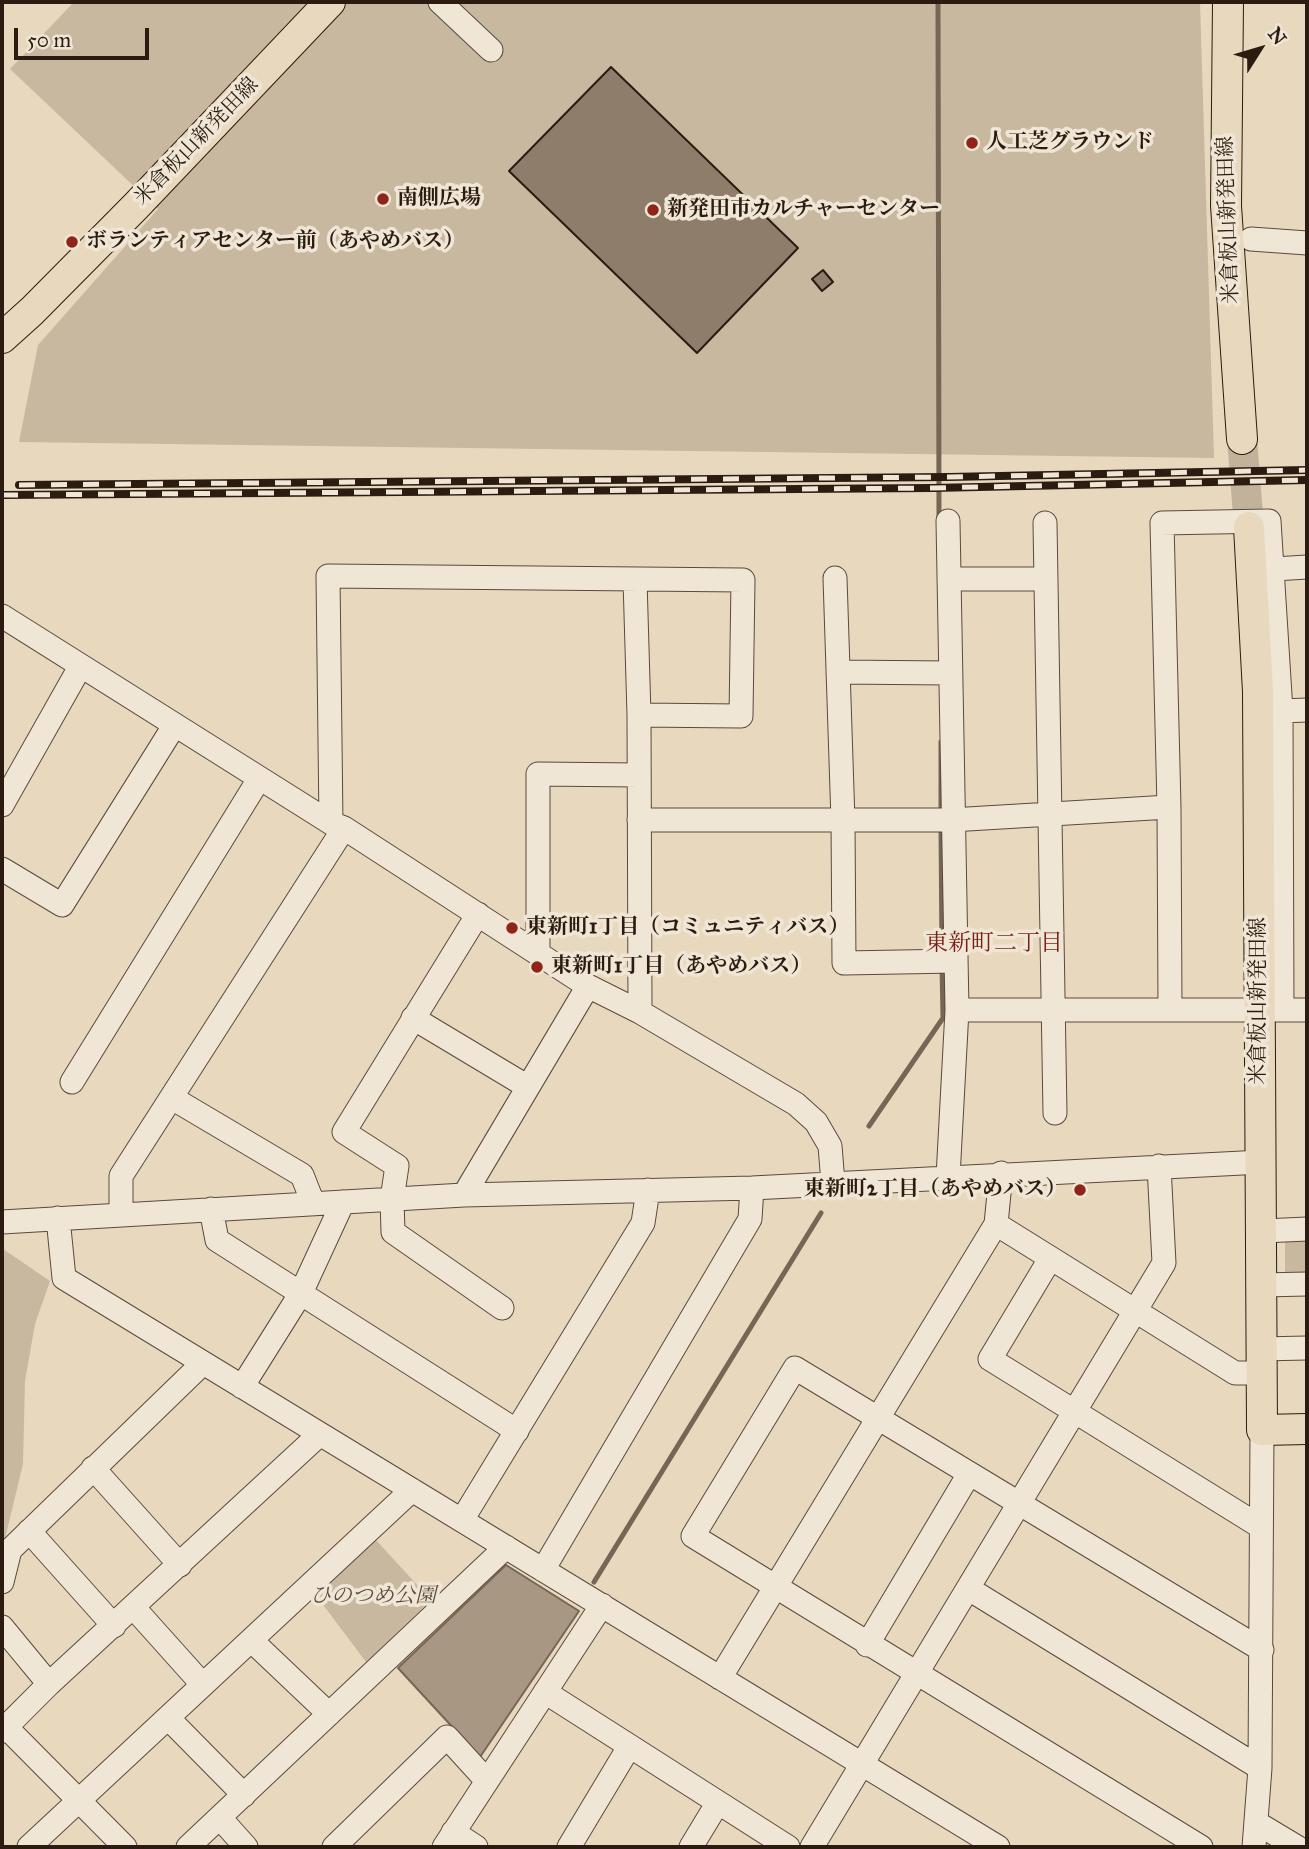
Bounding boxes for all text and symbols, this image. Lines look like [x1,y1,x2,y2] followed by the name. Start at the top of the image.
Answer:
[18,14,152,58] scale bar
[1225,14,1295,84] north arrow
[1263,23,1291,49] text: N
[27,27,71,53] text: 50 m
[130,73,264,211] street label: 米倉板山新発田線
[986,130,1154,156] place label: 人工芝グラウンド
[964,135,980,151] marker: 人工芝グラウンド
[1213,136,1245,304] street label: 米倉板山新発田線
[397,186,481,212] place label: 南側広場
[375,191,391,207] marker: 南側広場
[667,197,940,223] place label: 新発田市カルチャーセンター
[645,202,661,218] marker: 新発田市カルチャーセンター
[86,229,464,255] place label: ボランティアセンター前（あやめバス）
[64,234,80,250] marker: ボランティアセンター前（あやめバス）
[526,915,849,941] place label: 東新町1丁目（コミュニティバス）
[1246,917,1272,1085] street label: 米倉板山新発田線
[504,920,520,936] marker: 東新町1丁目（コミュニティバス）
[925,930,1063,958] district label: 東新町二丁目
[551,954,811,980] place label: 東新町1丁目（あやめバス）
[529,959,545,975] marker: 東新町1丁目（あやめバス）
[804,1177,1066,1203] place label: 東新町2丁目（あやめバス）
[1072,1182,1088,1198] marker: 東新町2丁目（あやめバス）
[310,1584,436,1610] park label: ひのつめ公園

